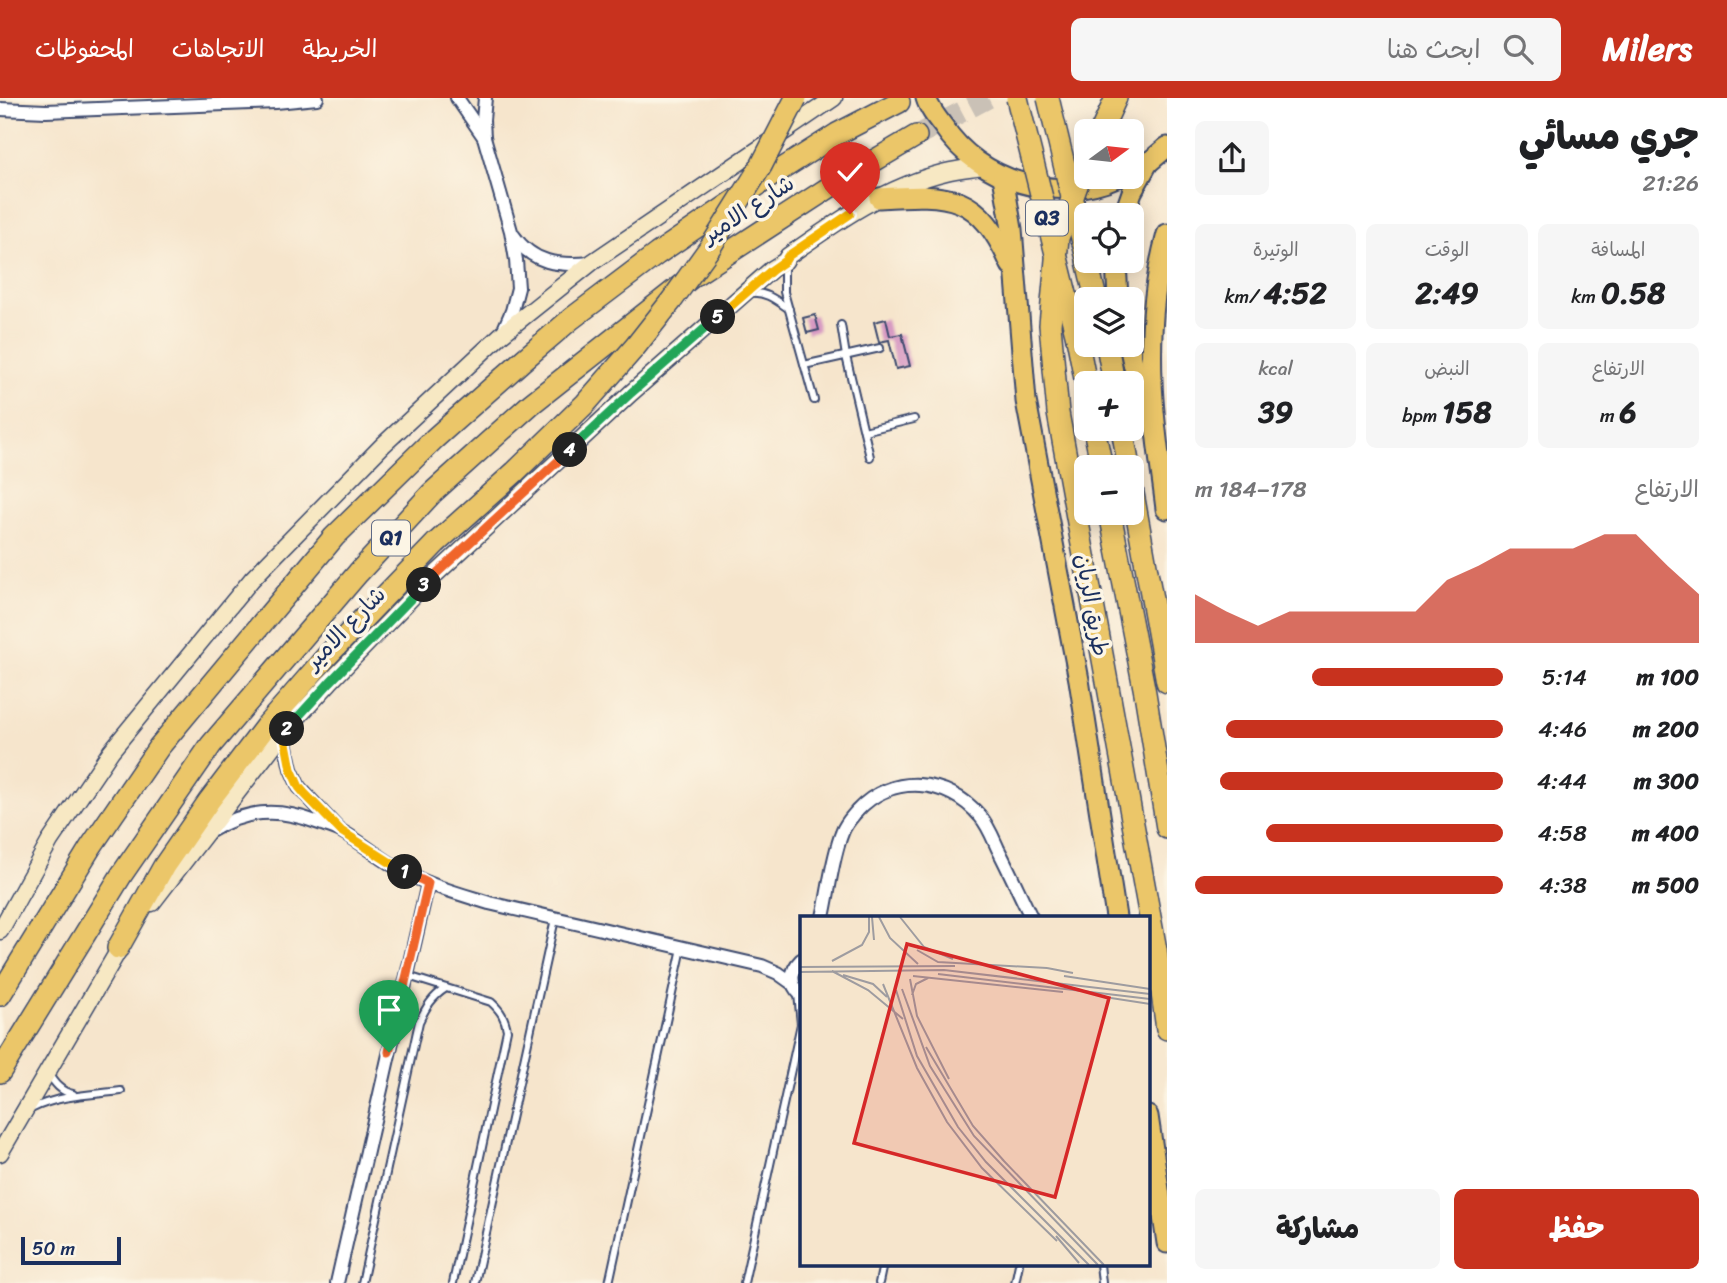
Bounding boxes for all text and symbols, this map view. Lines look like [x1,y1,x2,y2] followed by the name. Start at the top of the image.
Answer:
[1071,18,1561,81] search box
[1603,20,1692,78] text: Milers
[1387,26,1481,72] text: ابحث هنا
[35,28,134,70] text: المحفوظات
[172,28,265,70] text: الاتجاهات
[303,28,377,70] text: الخريطة
[1499,30,1537,68] icon: search
[1519,103,1699,170] text: جري مسائي
[1074,119,1144,189] north arrow
[1074,119,1144,525] map controls
[1195,121,1269,195] button: share
[820,142,880,214] pin
[831,153,869,191] icon: check
[691,163,803,256] street label: شارع الامير
[1643,163,1699,204] text: 21:26
[1026,200,1068,236] road number: Q3
[1074,203,1144,273] button: locate
[1253,233,1299,266] text: الوتيرة
[1425,233,1469,266] text: الوقت
[1591,233,1645,266] text: المسافة
[1263,266,1327,320] text: 4:52
[1415,266,1479,320] text: 2:49
[1601,266,1665,320] text: 0.58
[1224,280,1263,313] text: /km
[1571,280,1601,313] text: km
[1074,287,1144,357] button: layers
[700,300,736,334] pin: 5
[712,300,723,333] text: 5
[1258,352,1293,385] text: kcal
[1424,352,1470,385] text: النبض
[1592,352,1645,385] text: الارتفاع
[1074,371,1144,441] button: +
[1258,385,1293,439] text: 39
[1442,385,1492,439] text: 158
[1620,385,1637,439] text: 6
[1402,399,1442,432] text: bpm
[1600,399,1620,432] text: m
[552,432,588,468] pin: 4
[564,433,575,466] text: 4
[1074,455,1144,525] button: −
[1195,469,1307,510] text: 178–184 m
[1635,469,1699,510] text: الارتفاع
[372,520,410,556] road number: Q1
[1063,550,1121,660] street label: طريق الريان
[406,568,442,602] pin: 3
[418,568,429,601] text: 3
[293,576,396,681] street label: شارع الامير
[1542,657,1587,698] text: 5:14
[1636,657,1699,698] text: 100 m
[1538,709,1587,750] text: 4:46
[1633,709,1699,750] text: 200 m
[270,712,304,746] pin: 2
[281,712,292,745] text: 2
[1537,761,1587,802] text: 4:44
[1634,761,1699,802] text: 300 m
[1538,813,1587,854] text: 4:58
[1632,813,1699,854] text: 400 m
[388,854,422,890] pin: 1
[400,855,409,888] text: 1
[1539,865,1587,906] text: 4:38
[1632,865,1699,906] text: 500 m
[800,916,1150,1266] inset map
[359,980,419,1052] pin
[370,991,408,1029] icon: arrive
[1195,1189,1440,1269] button: مشاركة
[1454,1189,1699,1269] button: حفظ
[32,1232,75,1265] text: 50 m
[21,1234,121,1266] scale bar

